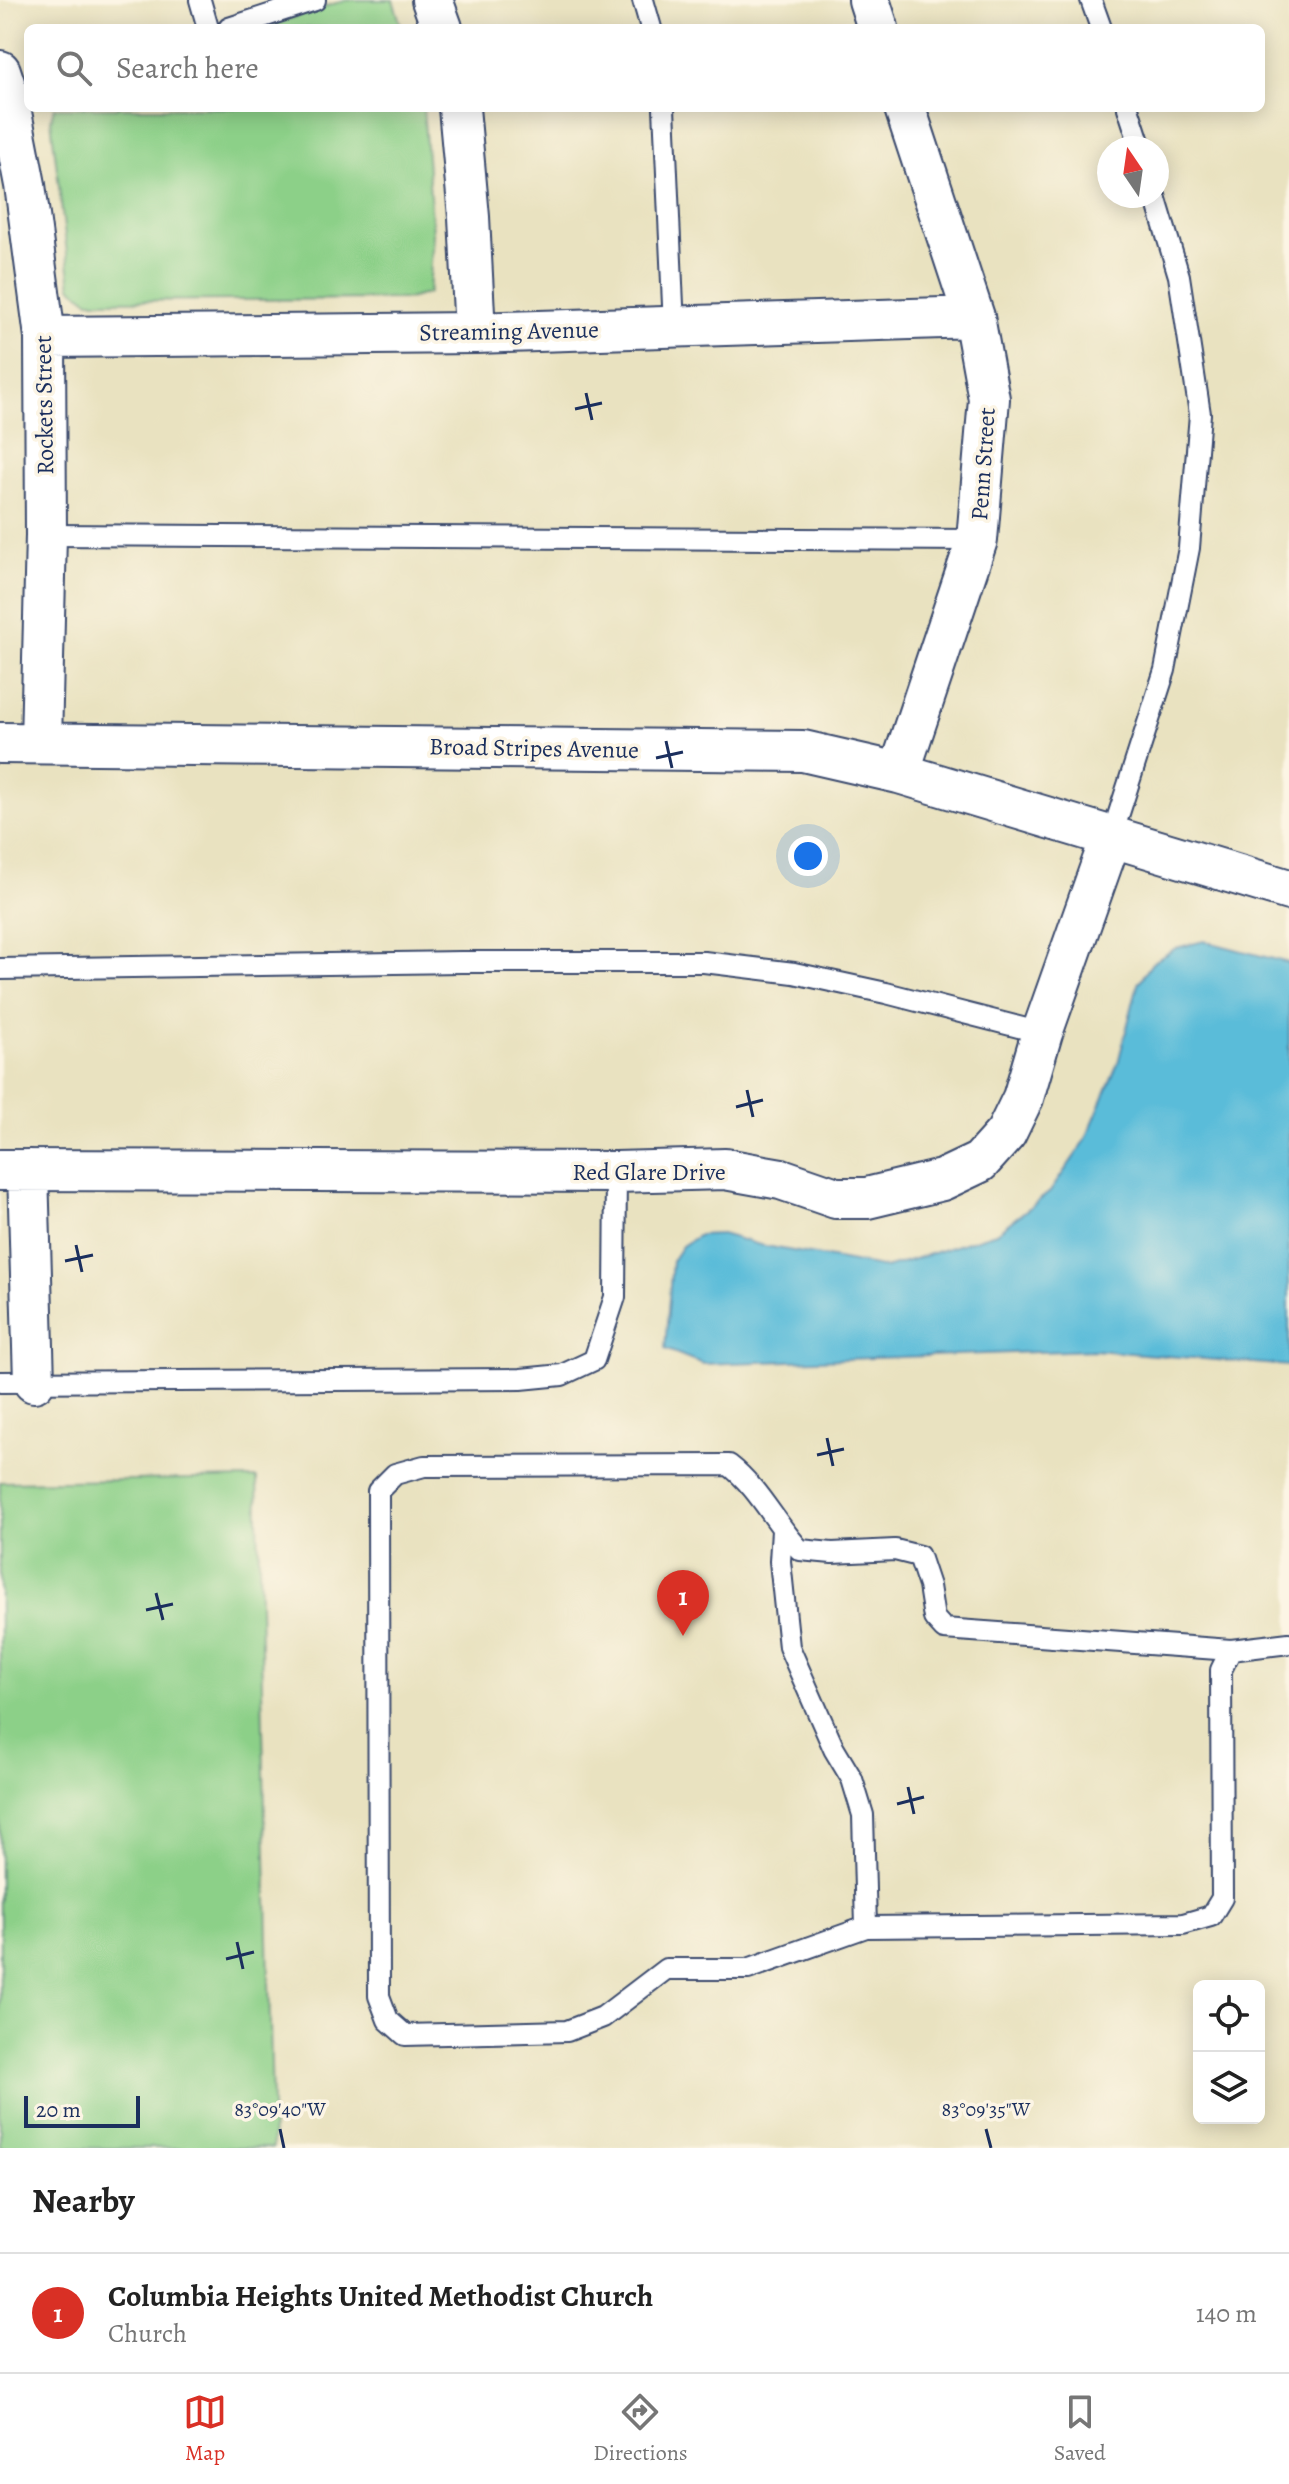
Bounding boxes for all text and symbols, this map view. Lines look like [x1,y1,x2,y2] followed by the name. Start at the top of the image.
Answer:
[24,24,1265,112] search box
[52,46,96,90] icon: search
[116,48,259,88] text: Search here
[1097,136,1169,208] north arrow
[419,313,599,349] street label: Streaming Avenue
[27,335,61,475] street label: Rockets Street
[963,406,1003,521] street label: Penn Street
[429,730,639,766] street label: Broad Stripes Avenue
[788,836,828,876] your location
[572,1156,726,1188] street label: Red Glare Drive
[657,1570,709,1636] pin: 1
[1193,1980,1265,2124] map controls
[1193,1980,1265,2052] button: locate
[1193,2052,1265,2124] button: layers
[24,2092,140,2128] scale bar
[36,2095,81,2125] text: 20 m
[234,2096,326,2123] text: 83°09'40"W
[942,2096,1031,2123] text: 83°09'35"W
[32,2177,135,2224] text: Nearby
[108,2276,653,2316] text: Columbia Heights United Methodist Church
[53,2296,63,2331] text: 1
[1196,2296,1257,2331] text: 140 m
[108,2316,187,2351] text: Church
[183,2390,227,2468] tab: Map
[593,2390,688,2468] tab: Directions
[1054,2390,1106,2468] tab: Saved

